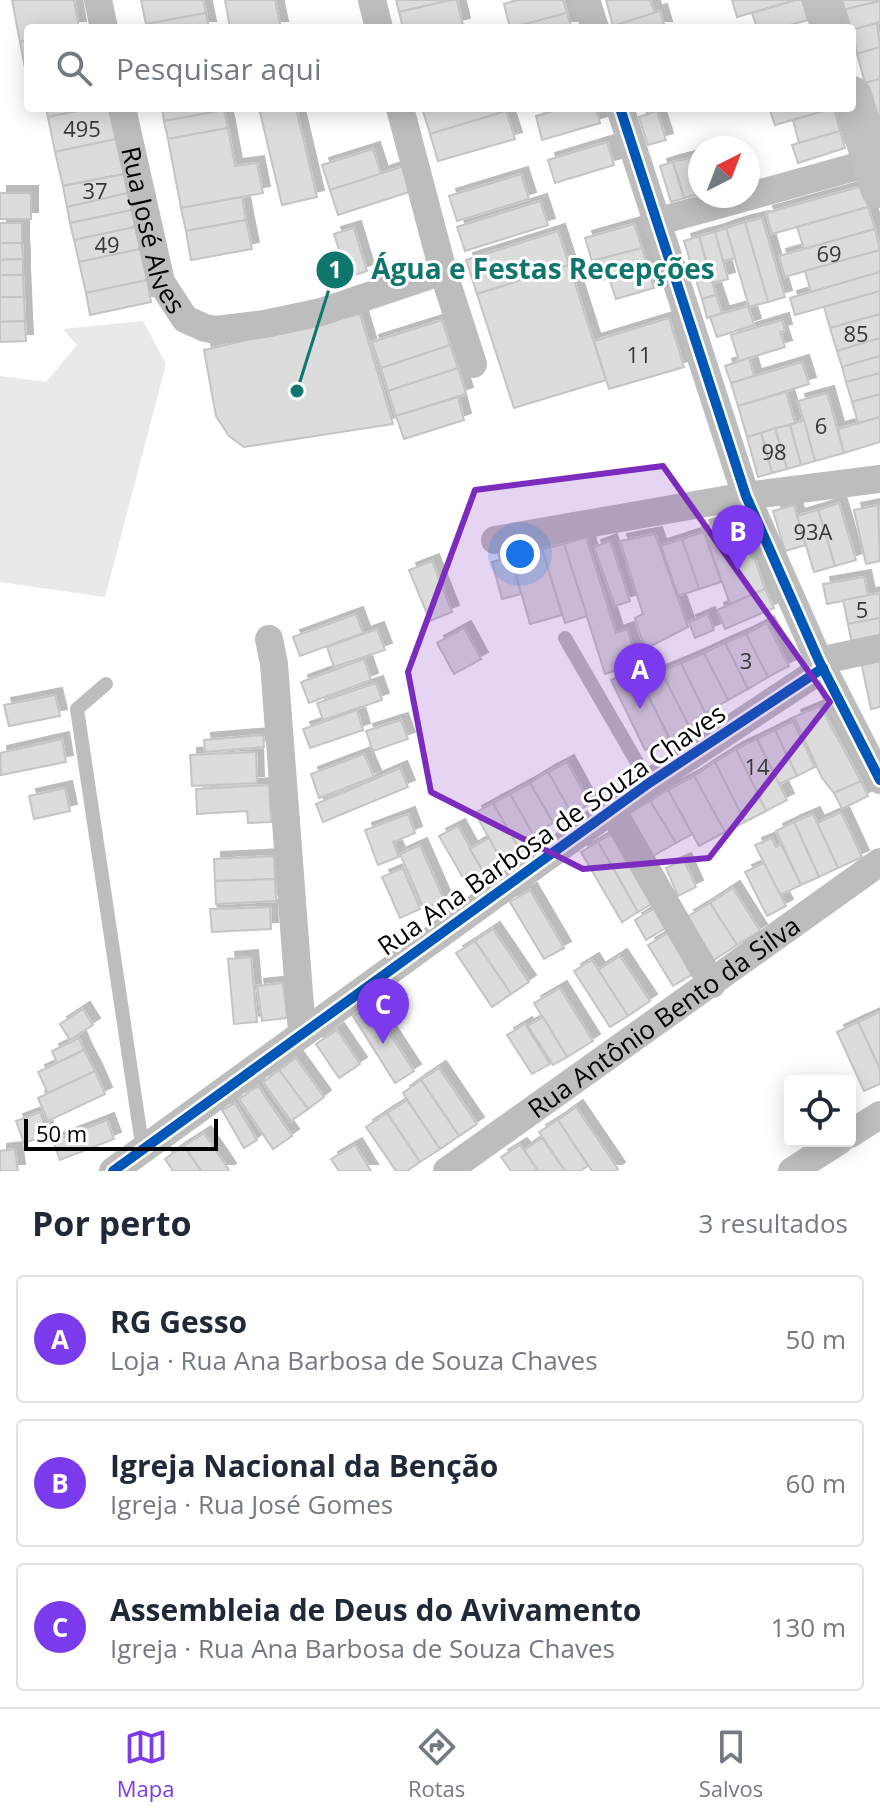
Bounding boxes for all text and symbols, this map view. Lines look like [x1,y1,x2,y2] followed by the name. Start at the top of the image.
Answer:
[24,24,856,112] search box
[52,46,96,90] icon: search
[116,48,322,89] text: Pesquisar aqui
[63,113,101,143] house number: 495
[688,136,760,208] north arrow
[113,143,195,320] street label: Rua José Alves
[82,175,108,205] house number: 37
[94,229,120,259] house number: 49
[816,238,842,268] house number: 69
[315,244,731,296] callout: Água e Festas Recepções
[371,249,715,287] text: Água e Festas Recepções
[328,252,342,285] text: 1
[843,318,869,348] house number: 85
[626,339,652,369] house number: 11
[815,410,827,440] house number: 6
[761,436,787,466] house number: 98
[712,505,764,571] pin: B
[793,516,833,546] house number: 93A
[500,534,540,574] your location
[856,594,868,624] house number: 5
[614,643,666,709] pin: A
[740,645,752,675] house number: 3
[370,695,732,963] street label: Rua Ana Barbosa de Souza Chaves
[744,751,770,781] house number: 14
[520,907,807,1126] street label: Rua Antônio Bento da Silva
[357,978,409,1044] pin: C
[784,1075,856,1147] map controls
[784,1075,856,1147] button: locate
[24,1115,218,1151] scale bar
[36,1118,87,1148] text: 50 m
[32,1200,192,1246] text: Por perto
[699,1205,848,1241] text: 3 resultados
[110,1301,247,1342] text: RG Gesso
[51,1321,69,1357] text: A
[785,1321,846,1357] text: 50 m
[110,1342,598,1378] text: Loja · Rua Ana Barbosa de Souza Chaves
[110,1445,498,1486] text: Igreja Nacional da Benção
[51,1465,69,1501] text: B
[785,1465,846,1501] text: 60 m
[110,1486,393,1522] text: Igreja · Rua José Gomes
[110,1589,641,1630] text: Assembleia de Deus do Avivamento
[52,1609,68,1645] text: C
[771,1609,846,1645] text: 130 m
[110,1630,615,1666] text: Igreja · Rua Ana Barbosa de Souza Chaves
[117,1725,174,1803] tab: Mapa
[408,1725,465,1803] tab: Rotas
[699,1725,763,1803] tab: Salvos

